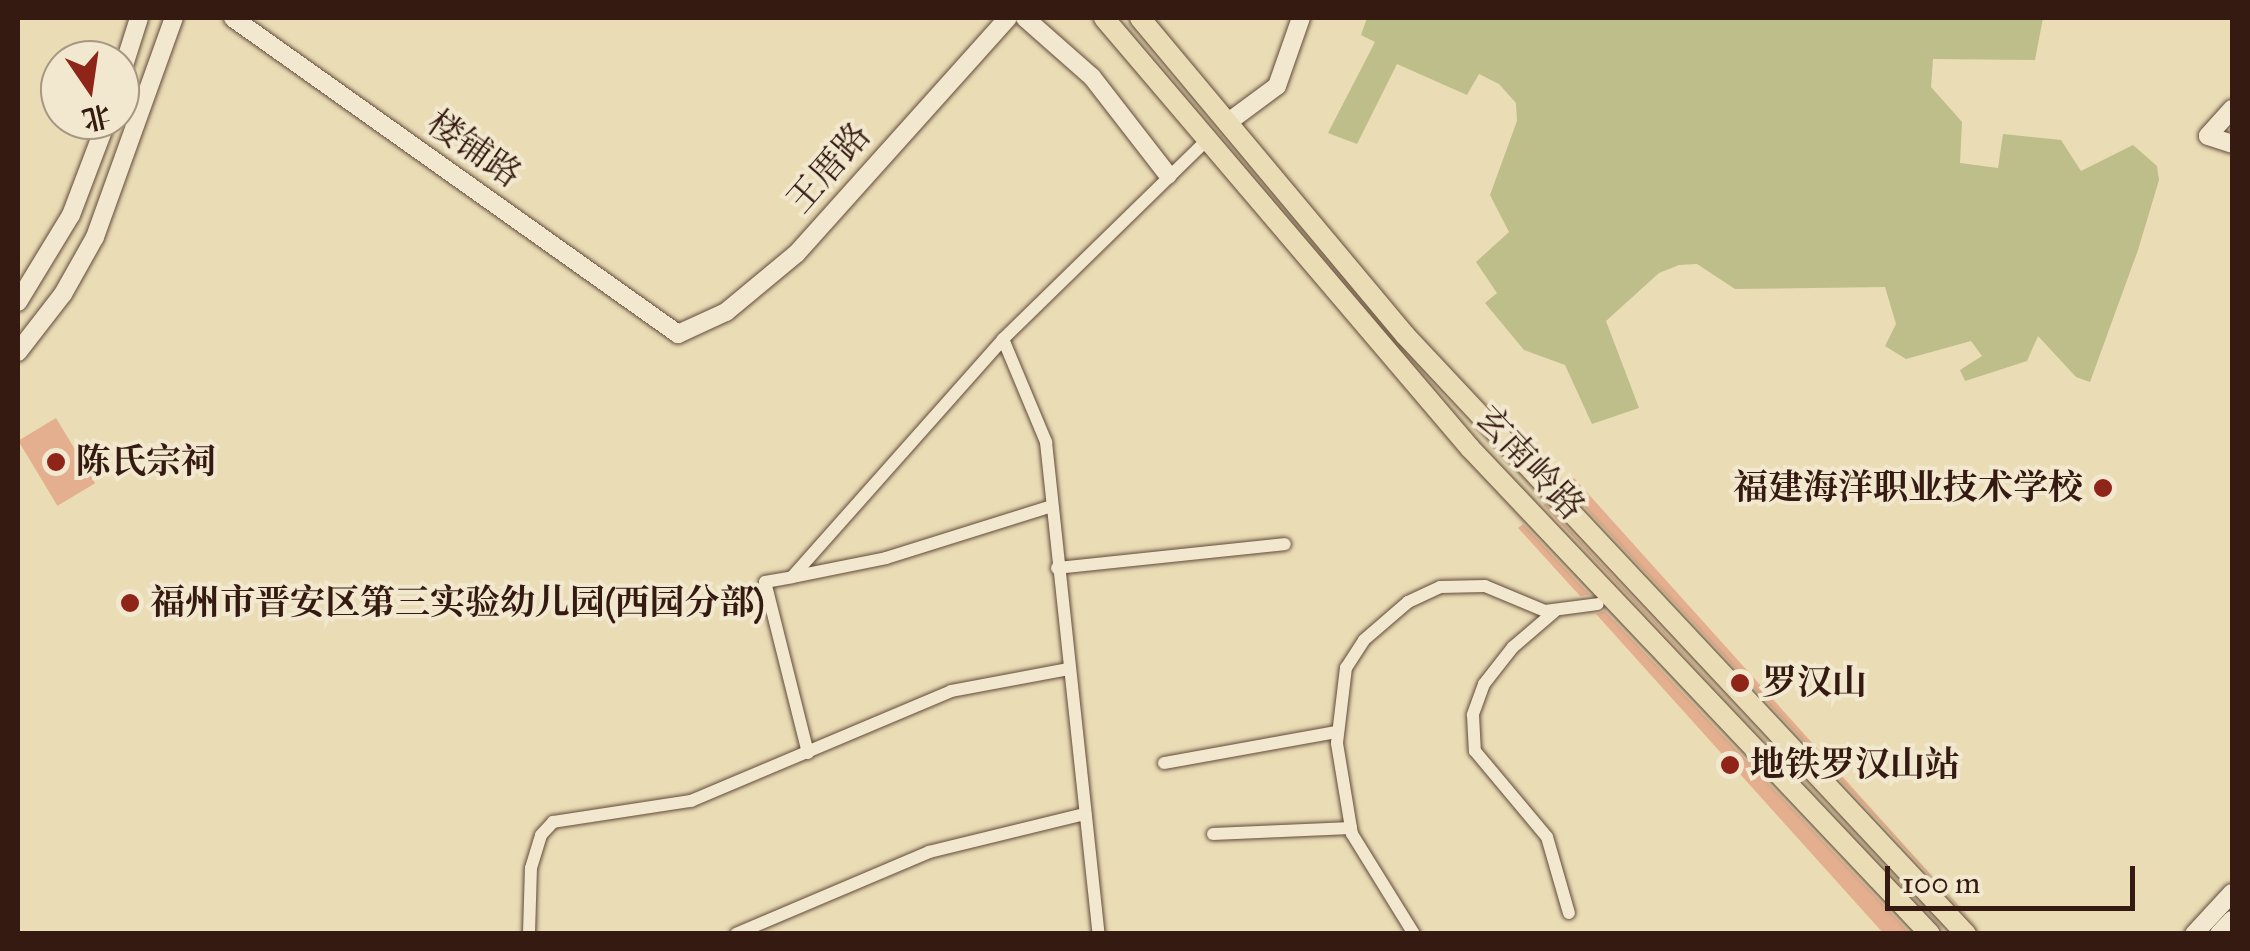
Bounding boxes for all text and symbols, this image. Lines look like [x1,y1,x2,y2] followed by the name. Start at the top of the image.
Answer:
[40,40,140,140] north arrow
[79,98,114,138] text: 北
[419,102,529,196] street label: 楼铺路
[779,115,879,221] street label: 王厝路
[1467,397,1593,529] street label: 玄南岭路
[76,441,216,483] place label: 陈氏宗祠
[45,451,67,473] marker: 陈氏宗祠
[1733,467,2083,509] place label: 福建海洋职业技术学校
[2092,477,2114,499] marker: 福建海洋职业技术学校
[150,582,765,624] place label: 福州市晋安区第三实验幼儿园(西园分部)
[119,592,141,614] marker: 福州市晋安区第三实验幼儿园(西园分部)
[1762,662,1867,704] place label: 罗汉山
[1727,670,1753,696] marker: 罗汉山
[1750,744,1960,786] place label: 地铁罗汉山站
[1719,754,1741,776] marker: 地铁罗汉山站
[1890,846,2140,908] scale bar
[1902,865,1980,901] text: 100 m

